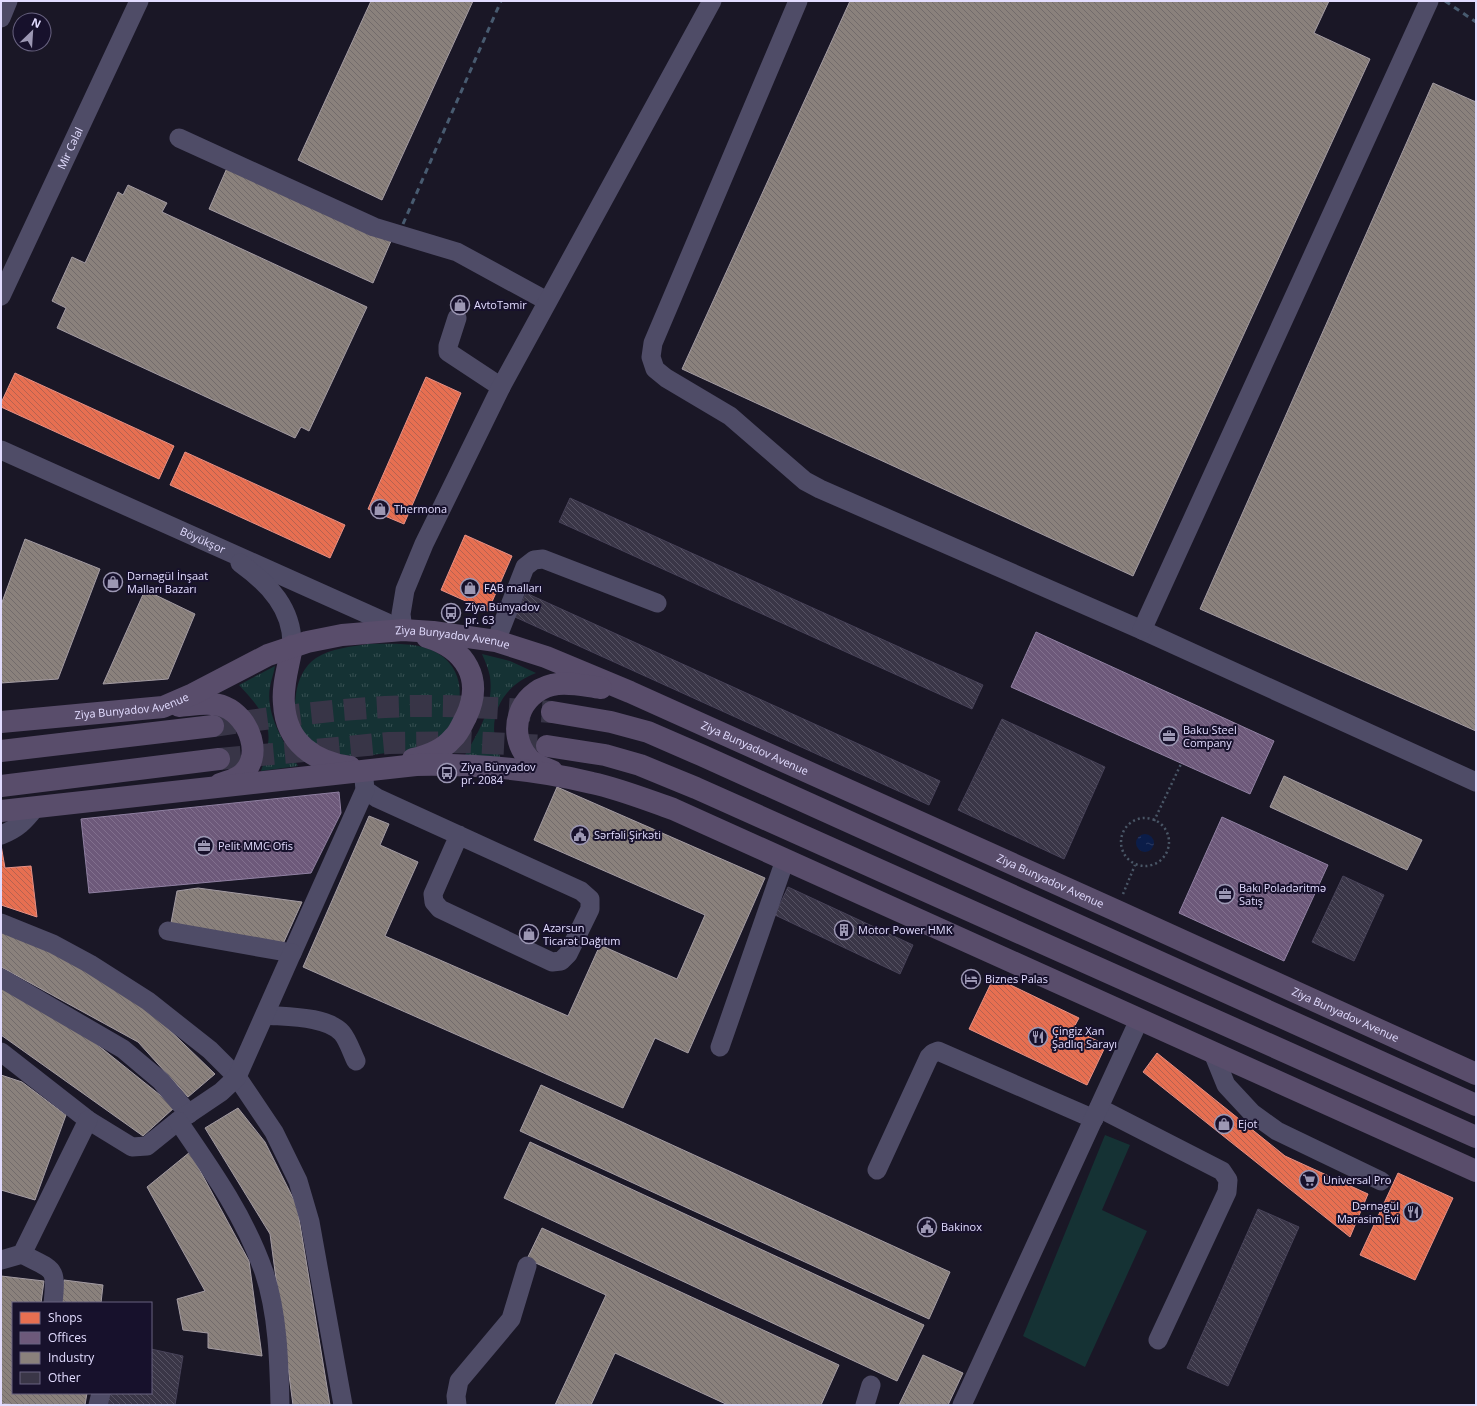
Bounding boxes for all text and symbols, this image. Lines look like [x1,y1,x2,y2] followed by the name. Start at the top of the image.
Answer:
[12,12,52,52] north arrow
[29,14,44,31] text: N
[53,125,86,172] street label: Mir Cəlal
[449,294,471,316] shop icon: AvtoTəmir
[474,297,527,312] place label: AvtoTəmir
[369,498,391,520] shop icon: Thermona
[394,501,447,516] place label: Thermona
[178,523,228,557] street label: Böyükşor
[127,568,208,596] place label: Dərnəgül İnşaat Malları Bazarı
[102,571,124,593] shop icon: Dərnəgül İnşaat Malları Bazarı
[459,577,481,599] shop icon: FAB malları
[484,580,542,595] place label: FAB malları
[465,599,540,627] place label: Ziya Bünyadov pr. 63
[440,602,462,624] bus stop icon: Ziya Bünyadov pr. 63
[394,622,512,652] street label: Ziya Bunyadov Avenue
[74,689,191,722] street label: Ziya Bunyadov Avenue
[699,717,811,778] street label: Ziya Bunyadov Avenue
[1183,722,1237,750] place label: Baku Steel Company
[1158,725,1180,747] office icon: Baku Steel Company
[461,759,536,787] place label: Ziya Bünyadov pr. 2084
[436,762,458,784] bus stop icon: Ziya Bünyadov pr. 2084
[569,824,591,846] public building icon: Sərfəli Şirkəti
[594,827,661,842] place label: Sərfəli Şirkəti
[193,835,215,857] office icon: Pelit MMC Ofis
[218,838,293,853] place label: Pelit MMC Ofis
[995,850,1106,911] street label: Ziya Bunyadov Avenue
[1239,880,1326,908] place label: Bakı Poladəritmə Satış
[1214,883,1236,905] office icon: Bakı Poladəritmə Satış
[833,919,855,941] building icon: Motor Power HMK
[543,920,620,948] place label: Azərsun Ticarət Dağıtım
[858,922,953,937] place label: Motor Power HMK
[518,923,540,945] shop icon: Azərsun Ticarət Dağıtım
[960,968,982,990] hotel icon: Biznes Palas
[985,971,1048,986] place label: Biznes Palas
[1290,983,1402,1045] street label: Ziya Bunyadov Avenue
[1052,1023,1117,1051] place label: Çingiz Xan Şadlıq Sarayı
[1027,1026,1049,1048] restaurant icon: Çingiz Xan Şadlıq Sarayı
[1213,1113,1235,1135] shop icon: Ejot
[1238,1116,1258,1131] place label: Ejot
[1298,1169,1320,1191] supermarket icon: Universal Pro
[1323,1172,1392,1187] place label: Universal Pro
[1337,1198,1399,1226] place label: Dərnəgül Mərasim Evi
[1402,1201,1424,1223] restaurant icon: Dərnəgül Mərasim Evi
[916,1216,938,1238] public building icon: Bakinox
[941,1219,982,1234] place label: Bakinox
[12,1302,152,1394] legend
[48,1309,83,1326] text: Shops
[48,1329,87,1346] text: Offices
[48,1349,95,1366] text: Industry
[48,1369,81,1386] text: Other

